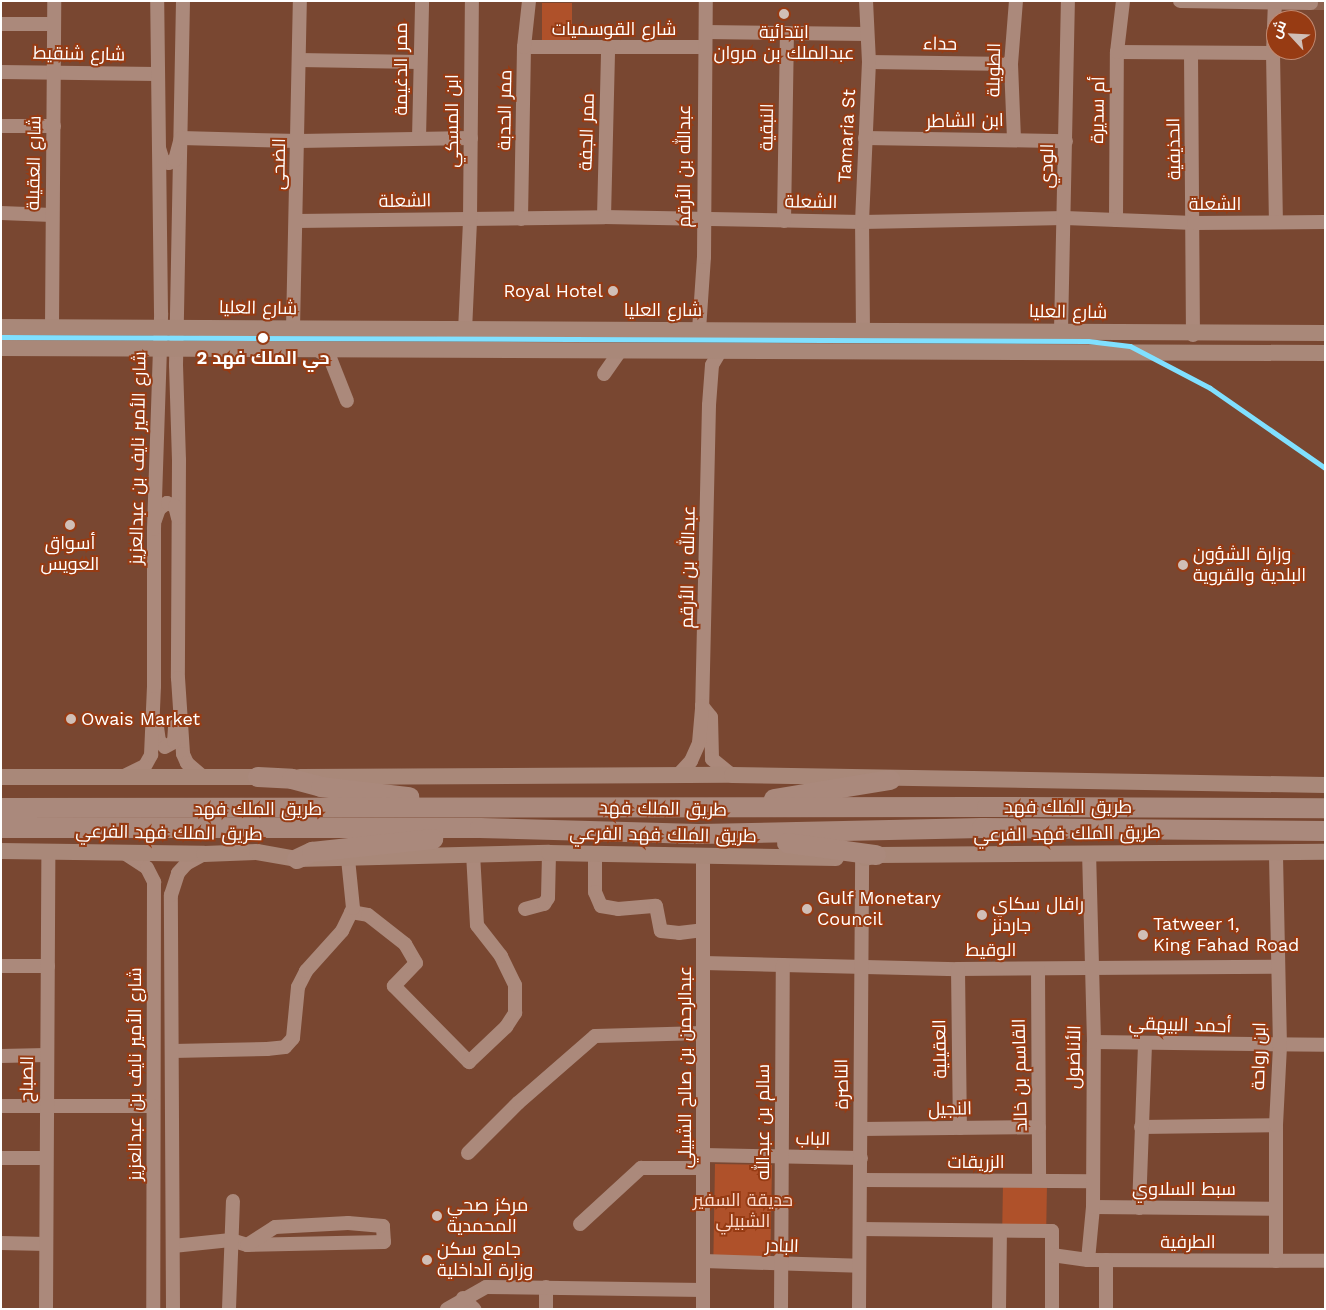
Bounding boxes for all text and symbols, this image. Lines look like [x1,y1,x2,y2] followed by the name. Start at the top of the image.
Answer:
[778,8,790,20] marker: ابتدائية عبدالملك بن مروان
[1266,10,1316,60] north arrow
[552,18,676,40] street label: شارع القوسميات
[1267,18,1289,41] text: ش
[390,22,412,116] street label: ممر الدغيمة
[713,22,855,64] place label: ابتدائية عبدالملك بن مروان
[923,33,957,55] street label: حداء
[33,42,125,66] street label: شارع شنقيط
[983,43,1005,97] street label: الطويلة
[493,69,517,151] street label: ممر الحدبة
[441,74,463,168] street label: ابن المسكي
[1087,76,1109,144] street label: أم سديرة
[834,88,860,184] street label: Tamaria St
[575,93,599,171] street label: ممر الجفة
[756,103,778,151] street label: النبقية
[673,104,695,228] street label: عبدالله بن الأرقم
[926,110,1004,132] street label: ابن الشاطر
[22,115,46,211] street label: شارع العقيلة
[1163,118,1185,180] street label: الحذيفية
[268,138,290,190] street label: الضحى
[1036,143,1058,189] street label: الودي
[378,190,432,212] street label: الشعلة
[784,191,838,213] street label: الشعلة
[1189,193,1241,215] street label: الشعلة
[503,280,603,302] place label: Royal Hotel
[607,285,619,297] marker: Royal Hotel
[219,297,297,319] street label: شارع العليا
[624,299,702,321] street label: شارع العليا
[1029,301,1107,323] street label: شارع العليا
[256,331,270,345] marker: حي الملك فهد 2
[196,347,330,369] place label: حي الملك فهد 2
[125,351,151,565] street label: شارع الأمير نايف بن عبدالعزيز
[676,505,700,629] street label: عبدالله بن الأرقم
[64,519,76,531] marker: أسواق العويس
[41,533,99,576] place label: أسواق العويس
[1193,544,1306,586] place label: وزارة الشؤون البلدية والقروية
[1177,559,1189,571] marker: وزارة الشؤون البلدية والقروية
[81,708,200,730] place label: Owais Market
[65,713,77,725] marker: Owais Market
[1004,796,1132,818] street label: طريق الملك فهد
[599,797,727,821] street label: طريق الملك فهد
[194,798,322,820] street label: طريق الملك فهد
[75,821,263,845] street label: طريق الملك فهد الفرعي
[973,822,1161,846] street label: طريق الملك فهد الفرعي
[569,823,757,847] street label: طريق الملك فهد الفرعي
[817,888,942,931] place label: Gulf Monetary Council
[992,894,1084,936] place label: رافال سكاي جاردنز
[801,903,813,915] marker: Gulf Monetary Council
[976,909,988,921] marker: رافال سكاي جاردنز
[1153,914,1299,956] place label: Tatweer 1, King Fahad Road
[1137,929,1149,941] marker: Tatweer 1, King Fahad Road
[966,939,1016,961] street label: الوقيط
[674,966,696,1168] street label: عبدالرحمن بن صالح الشبيلي
[124,967,146,1181] street label: شارع الأمير نايف بن عبدالعزيز
[1128,1012,1232,1038] street label: أحمد البيهقي
[1008,1018,1032,1132] street label: القاسم بن خالد
[929,1019,951,1079] street label: العقيلية
[1248,1022,1270,1090] street label: ابن رواحة
[1063,1025,1085,1089] street label: الأناضول
[16,1056,38,1102] street label: الصباح
[831,1059,853,1109] street label: الناصرة
[752,1064,774,1180] street label: سالم بن عبدالله
[928,1098,972,1120] street label: النجيل
[796,1128,830,1150] street label: الباب
[947,1151,1005,1173] street label: الزريقات
[1132,1178,1236,1200] street label: سبط السلاوي
[693,1190,793,1232] park label: حديقة السفير الشبيلي
[447,1195,528,1238] place label: مركز صحي المحمدية
[431,1210,443,1222] marker: مركز صحي المحمدية
[1160,1231,1216,1253] street label: الطرفية
[765,1235,799,1257] street label: البادر
[437,1239,533,1282] place label: جامع سكن وزارة الداخلية
[421,1254,433,1266] marker: جامع سكن وزارة الداخلية

